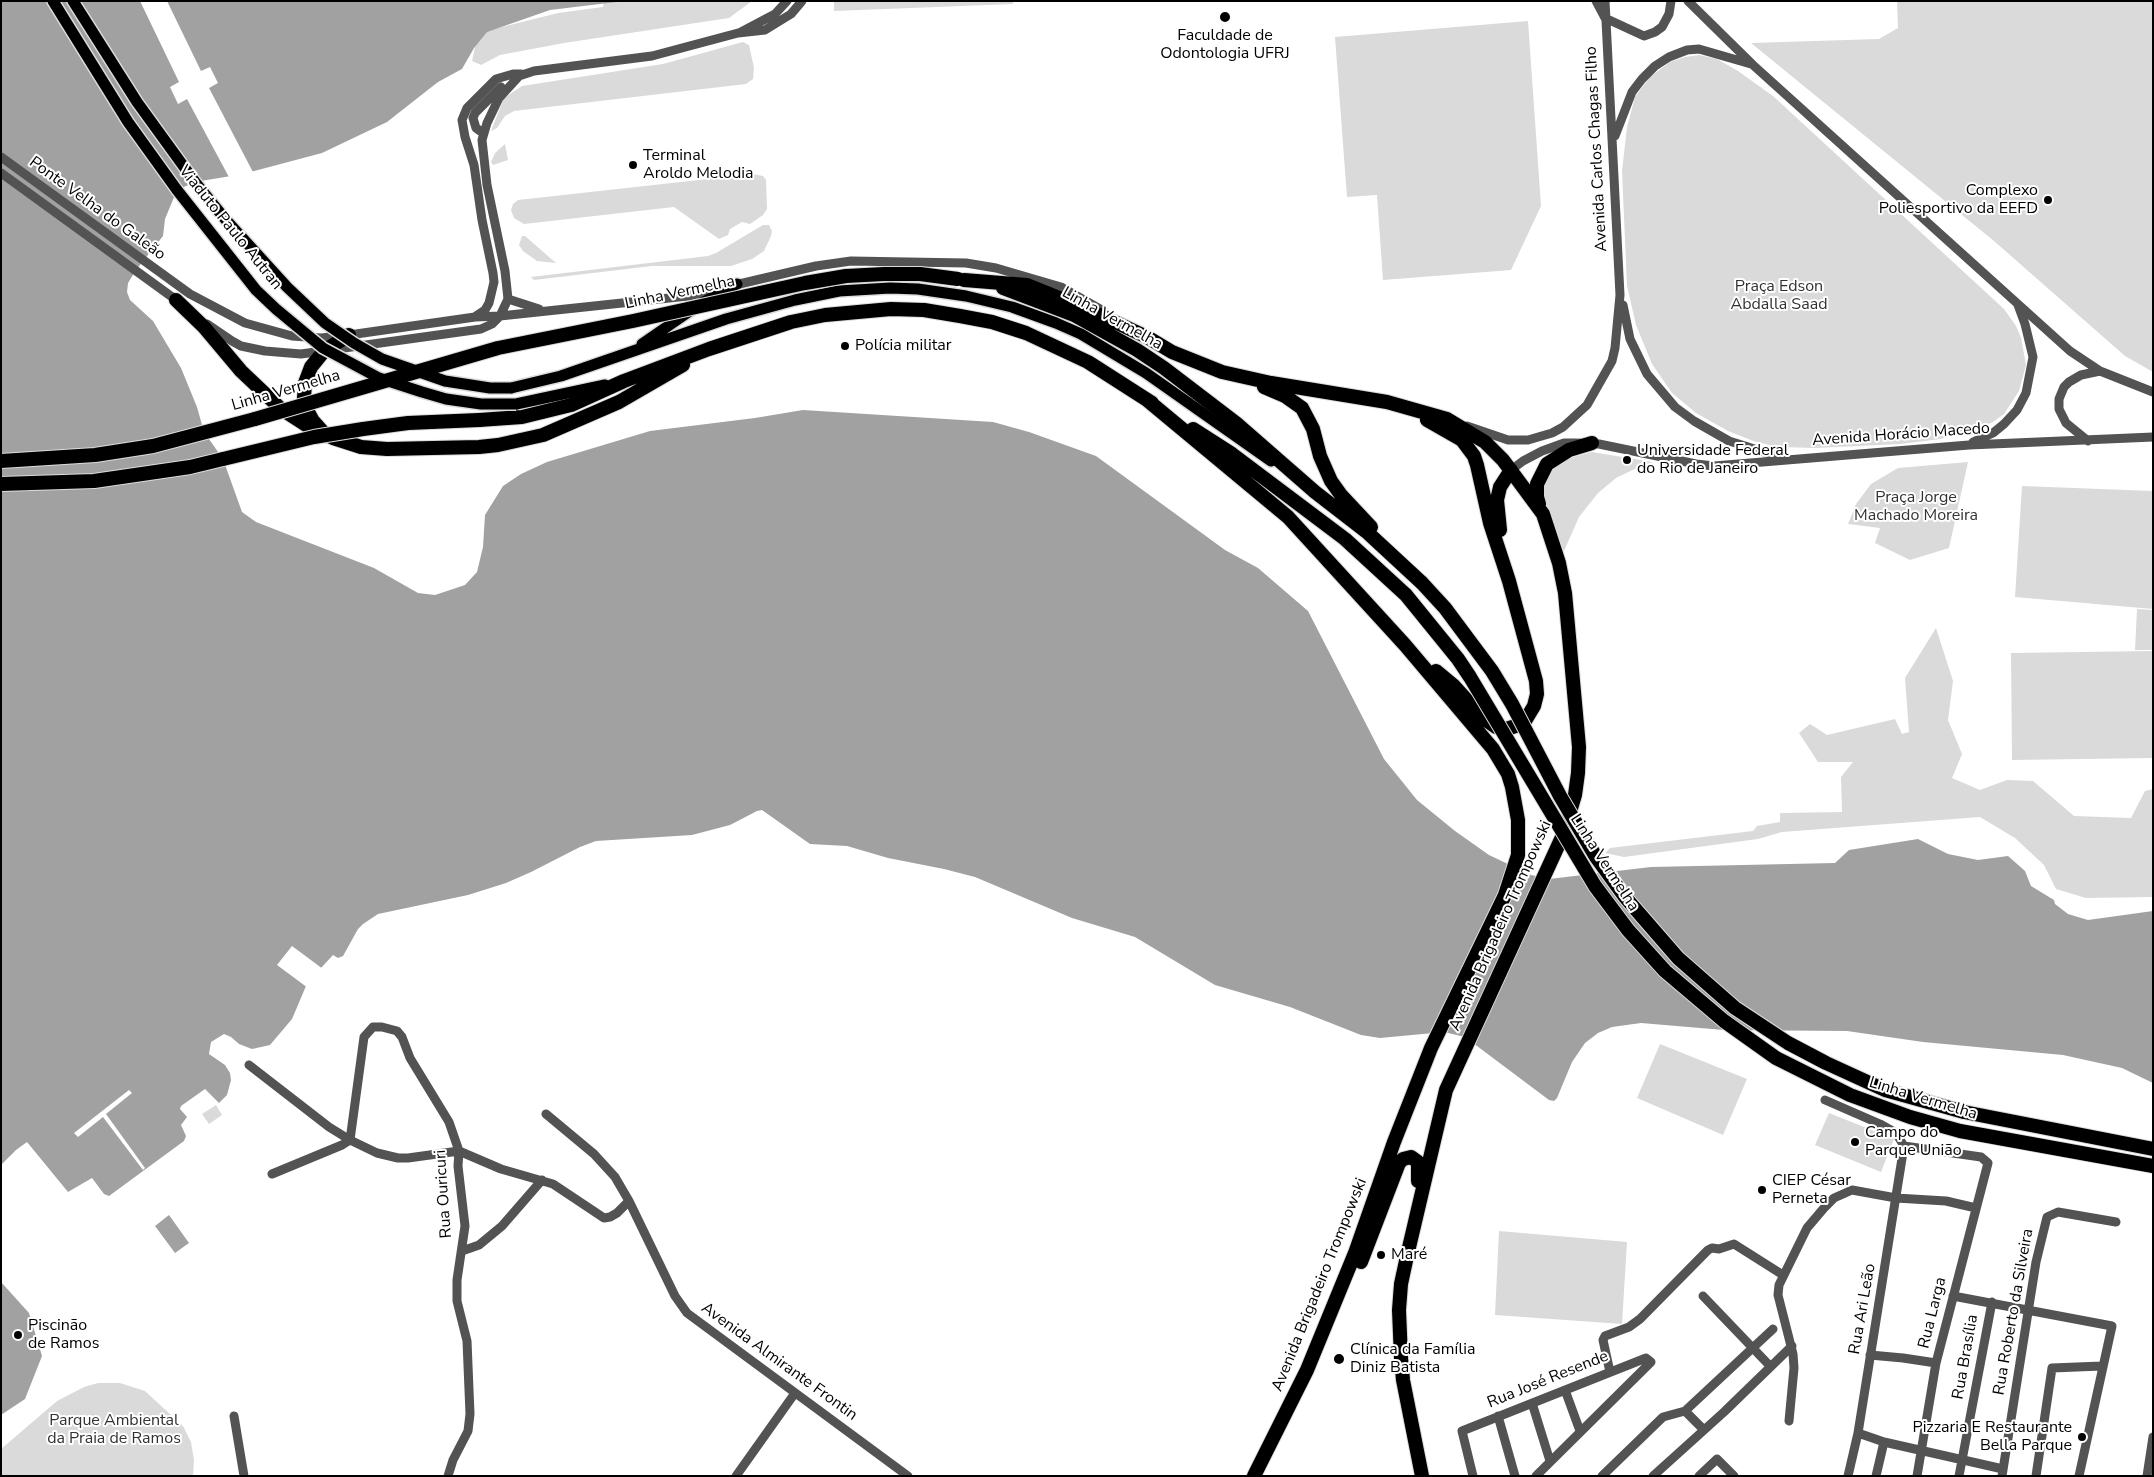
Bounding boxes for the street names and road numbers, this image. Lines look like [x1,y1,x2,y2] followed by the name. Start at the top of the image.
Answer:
[1582,46,1612,252] street label: Avenida Carlos Chagas Filho
[25,153,169,265] street label: Ponte Velha do Galeão
[174,162,286,294] street label: Viaduto Paulo Autran
[623,272,737,314] street label: Linha Vermelha
[1058,283,1166,355] street label: Linha Vermelha
[230,366,342,416] street label: Linha Vermelha
[1812,419,1990,451] street label: Avenida Horácio Macedo
[1565,811,1643,915] street label: Linha Vermelha
[1446,818,1556,1034] street label: Avenida Brigadeiro Trompowski
[1867,1073,1979,1125] street label: Linha Vermelha
[431,1149,457,1239] street label: Rua Ouricuri
[1268,1176,1372,1394] street label: Avenida Brigadeiro Trompowski
[1990,1227,2038,1397] street label: Rua Roberto da Silveira
[1846,1262,1880,1356] street label: Rua Ari Leão
[1915,1275,1951,1351] street label: Rua Larga
[697,1299,861,1425] street label: Avenida Almirante Frontin
[1949,1313,1983,1401] street label: Rua Brasília
[1485,1347,1611,1413] street label: Rua José Resende

